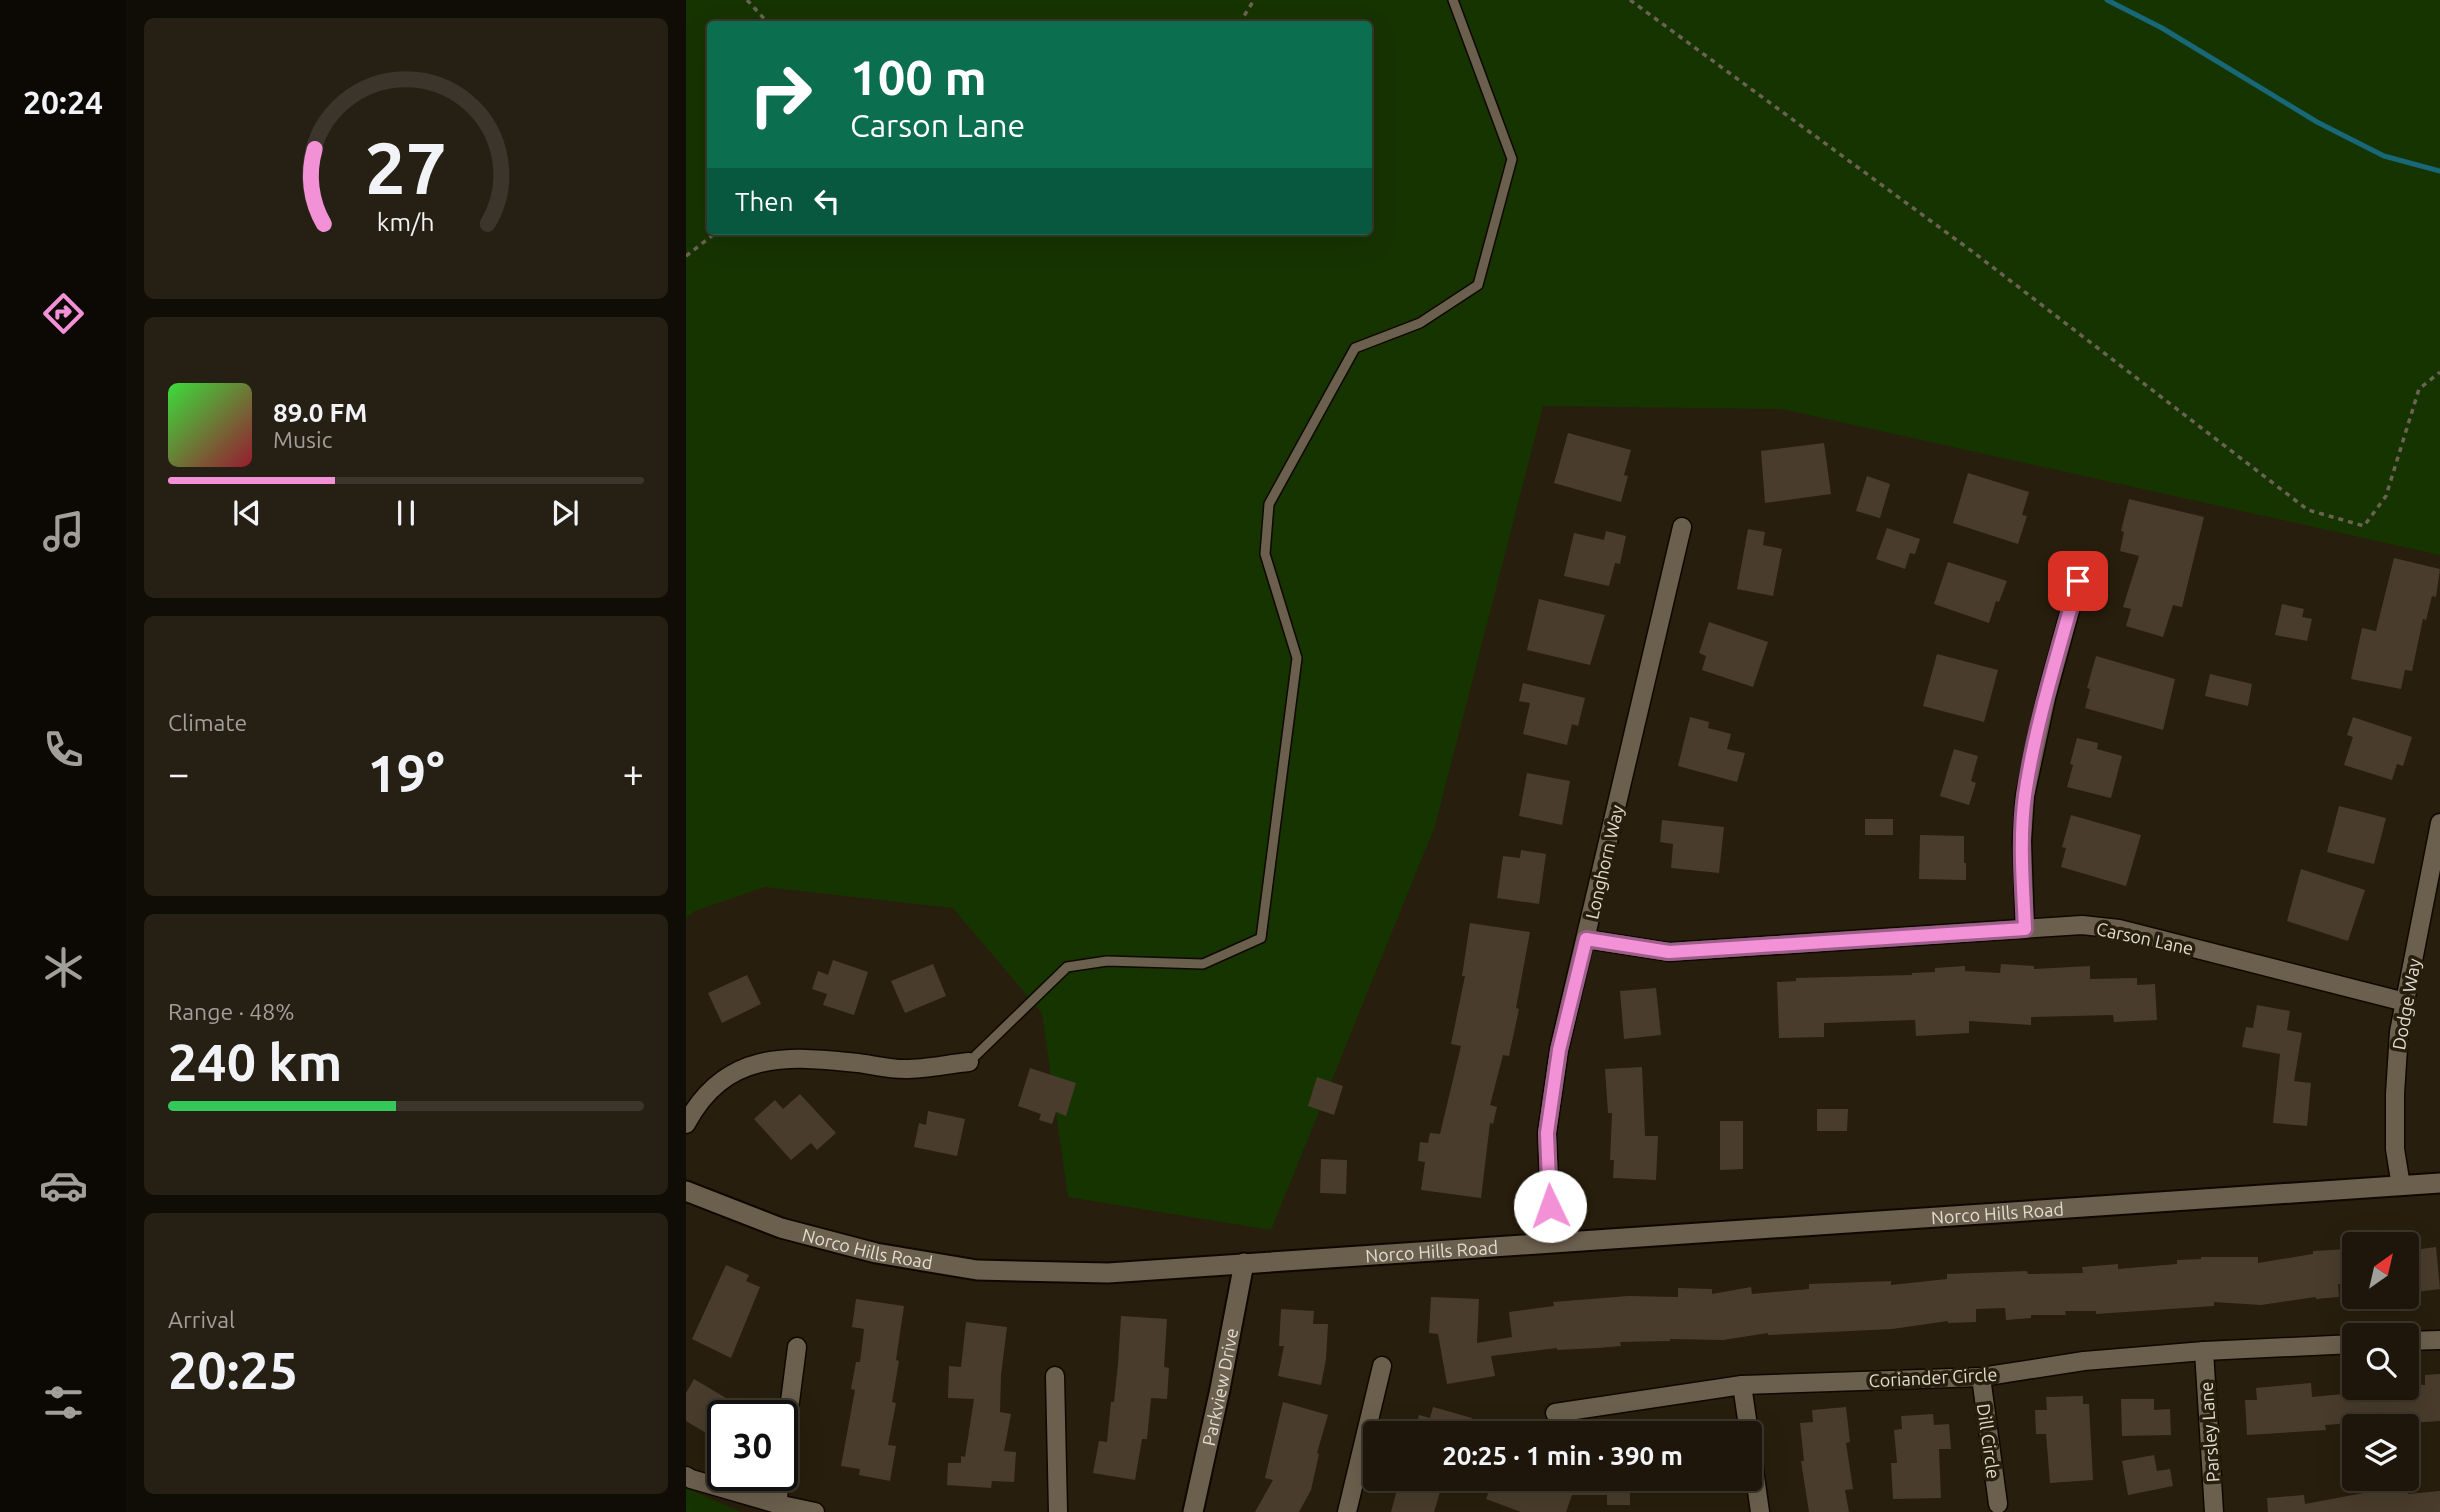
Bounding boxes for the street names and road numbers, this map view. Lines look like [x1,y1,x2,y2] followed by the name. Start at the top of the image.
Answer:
[1581,803,1627,921] street label: Longhorn Way
[2095,918,2195,958] street label: Carson Lane
[2388,956,2424,1051] street label: Dodge Way
[1930,1198,2064,1227] street label: Norco Hills Road
[800,1224,934,1272] street label: Norco Hills Road
[1365,1237,1499,1266] street label: Norco Hills Road
[1198,1326,1241,1448] street label: Parkview Drive
[1868,1364,1998,1390] street label: Coriander Circle
[2196,1381,2222,1483] street label: Parsley Lane
[1974,1402,2004,1480] street label: Dill Circle

